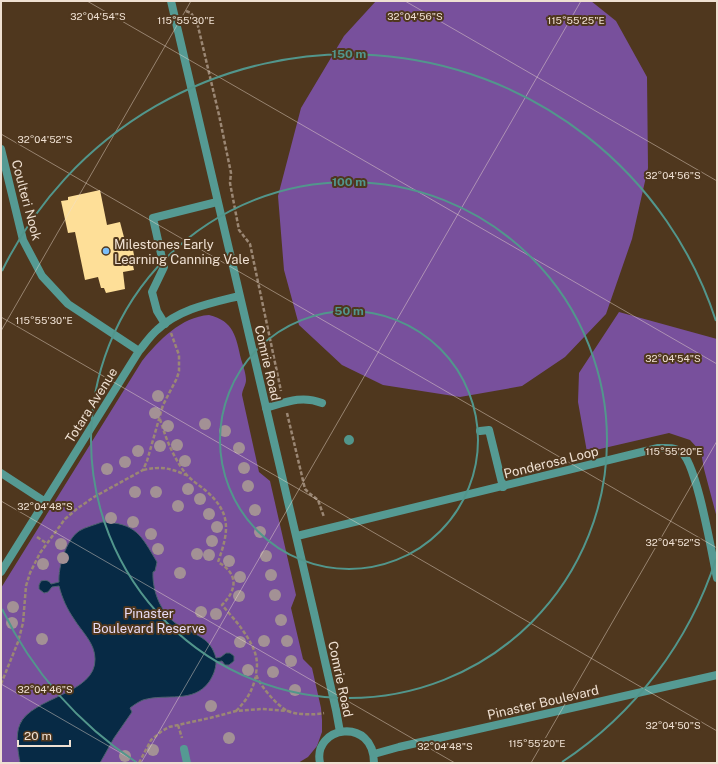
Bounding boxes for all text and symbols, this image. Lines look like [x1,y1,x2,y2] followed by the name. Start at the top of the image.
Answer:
[70,10,126,22] text: 32°04'54"S
[387,10,443,22] text: 32°04'56"S
[157,14,215,26] text: 115°55'30"E
[547,14,605,26] text: 115°55'25"E
[332,47,366,61] text: 150 m
[17,133,73,145] text: 32°04'52"S
[9,158,44,242] street label: Coulteri Nook
[645,169,701,181] text: 32°04'56"S
[332,175,366,189] text: 100 m
[114,237,250,267] place label: Milestones Early Learning Canning Vale
[101,246,111,256] marker: Milestones Early Learning Canning Vale
[334,304,364,318] text: 50 m
[15,314,73,326] text: 115°55'30"E
[252,324,283,402] street label: Comrie Road
[645,352,701,364] text: 32°04'54"S
[62,365,121,446] street label: Totara Avenue
[342,433,356,447] centre of rings
[502,443,600,482] street label: Ponderosa Loop
[645,445,703,457] text: 115°55'20"E
[17,500,73,512] text: 32°04'48"S
[645,536,701,548] text: 32°04'52"S
[93,606,205,636] park label: Pinaster Boulevard Reserve
[325,640,356,718] street label: Comrie Road
[486,682,600,723] street label: Pinaster Boulevard
[17,683,73,695] text: 32°04'46"S
[645,719,701,731] text: 32°04'50"S
[18,722,70,748] scale bar
[24,729,52,743] text: 20 m
[508,737,566,749] text: 115°55'20"E
[417,740,473,752] text: 32°04'48"S

